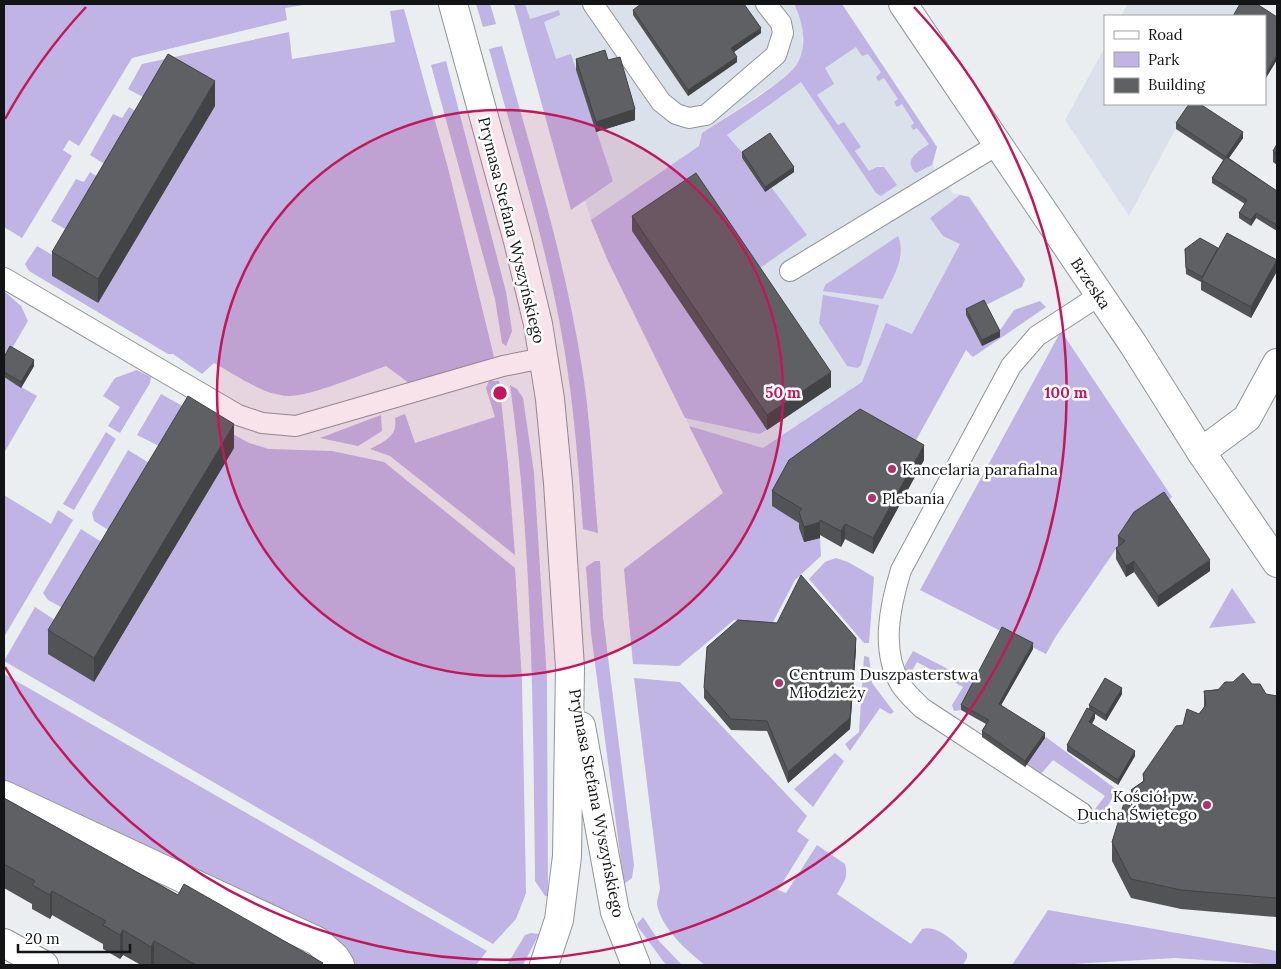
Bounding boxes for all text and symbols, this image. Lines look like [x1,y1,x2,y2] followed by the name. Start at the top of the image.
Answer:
[1104,15,1266,105] legend
[1148,25,1183,44] text: Road
[1148,50,1179,69] text: Park
[1148,75,1206,94] text: Building
[474,115,550,345] street label: Prymasa Stefana Wyszyńskiego
[1067,253,1115,313] street label: Brzeska
[765,383,801,402] text: 50 m
[1045,383,1088,402] text: 100 m
[491,384,509,402] centre of rings
[902,459,1058,479] place label: Kancelaria parafialna
[886,463,898,475] marker: Kancelaria parafialna
[882,488,945,508] place label: Plebania
[866,492,878,504] marker: Plebania
[789,664,978,702] place label: Centrum Duszpasterstwa Młodzieży
[773,677,785,689] marker: Centrum Duszpasterstwa Młodzieży
[565,687,629,919] street label: Prymasa Stefana Wyszyńskiego
[1077,786,1197,824] place label: Kościół pw. Ducha Świętego
[1201,799,1213,811] marker: Kościół pw. Ducha Świętego
[18,922,130,954] scale bar
[25,929,60,948] text: 20 m

